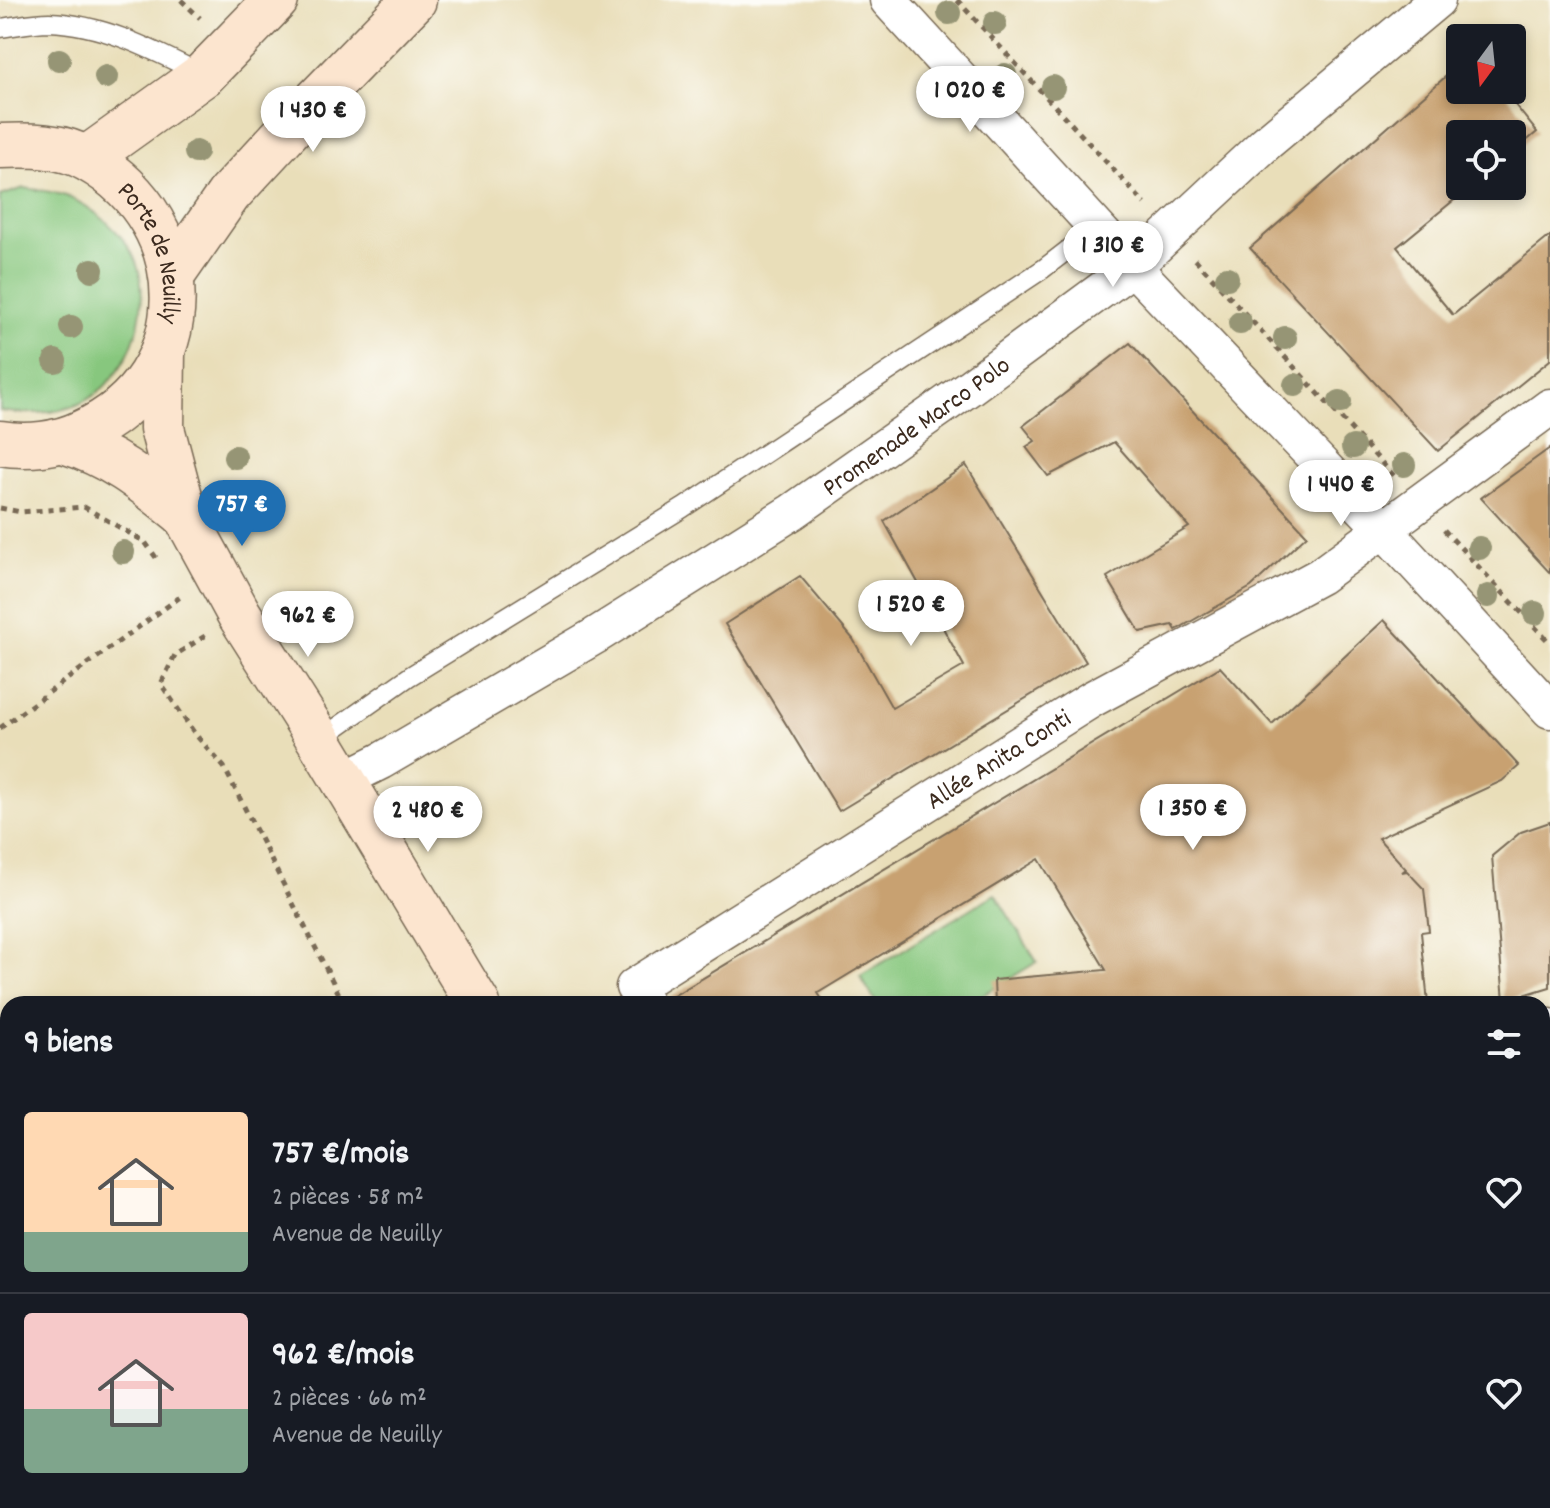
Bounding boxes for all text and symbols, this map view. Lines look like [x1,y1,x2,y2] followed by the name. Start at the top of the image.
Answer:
[1446,24,1526,104] north arrow
[1446,24,1526,200] map controls
[896,66,1044,134] pin: 1 020 €
[934,73,1006,110] text: 1 020 €
[239,86,387,154] pin: 1 430 €
[279,93,347,130] text: 1 430 €
[1446,120,1526,200] button: locate
[107,174,188,326] street label: Porte de Neuilly
[1039,221,1187,289] pin: 1 310 €
[1081,228,1145,265] text: 1 310 €
[816,348,1019,507] street label: Promenade Marco Polo
[1267,460,1415,528] pin: 1 440 €
[1307,467,1375,504] text: 1 440 €
[186,480,298,548] pin: 757 €
[216,487,268,524] text: 757 €
[837,580,985,648] pin: 1 520 €
[876,587,946,624] text: 1 520 €
[252,591,364,659] pin: 962 €
[280,598,336,635] text: 962 €
[920,702,1079,821] street label: Allée Anita Conti
[1119,784,1267,852] pin: 1 350 €
[354,786,502,854] pin: 2 480 €
[1158,791,1228,828] text: 1 350 €
[391,793,465,830] text: 2 480 €
[24,1020,113,1069] text: 9 biens
[1482,1022,1526,1066] icon: filters
[272,1131,409,1180] text: 757 €/mois
[88,1144,184,1240] icon: home
[1482,1170,1526,1214] icon: heart
[272,1180,424,1217] text: 2 pièces · 58 m²
[272,1217,442,1254] text: Avenue de Neuilly
[272,1332,415,1381] text: 962 €/mois
[88,1345,184,1441] icon: home
[1482,1371,1526,1415] icon: heart
[272,1381,427,1418] text: 2 pièces · 66 m²
[272,1418,442,1455] text: Avenue de Neuilly

